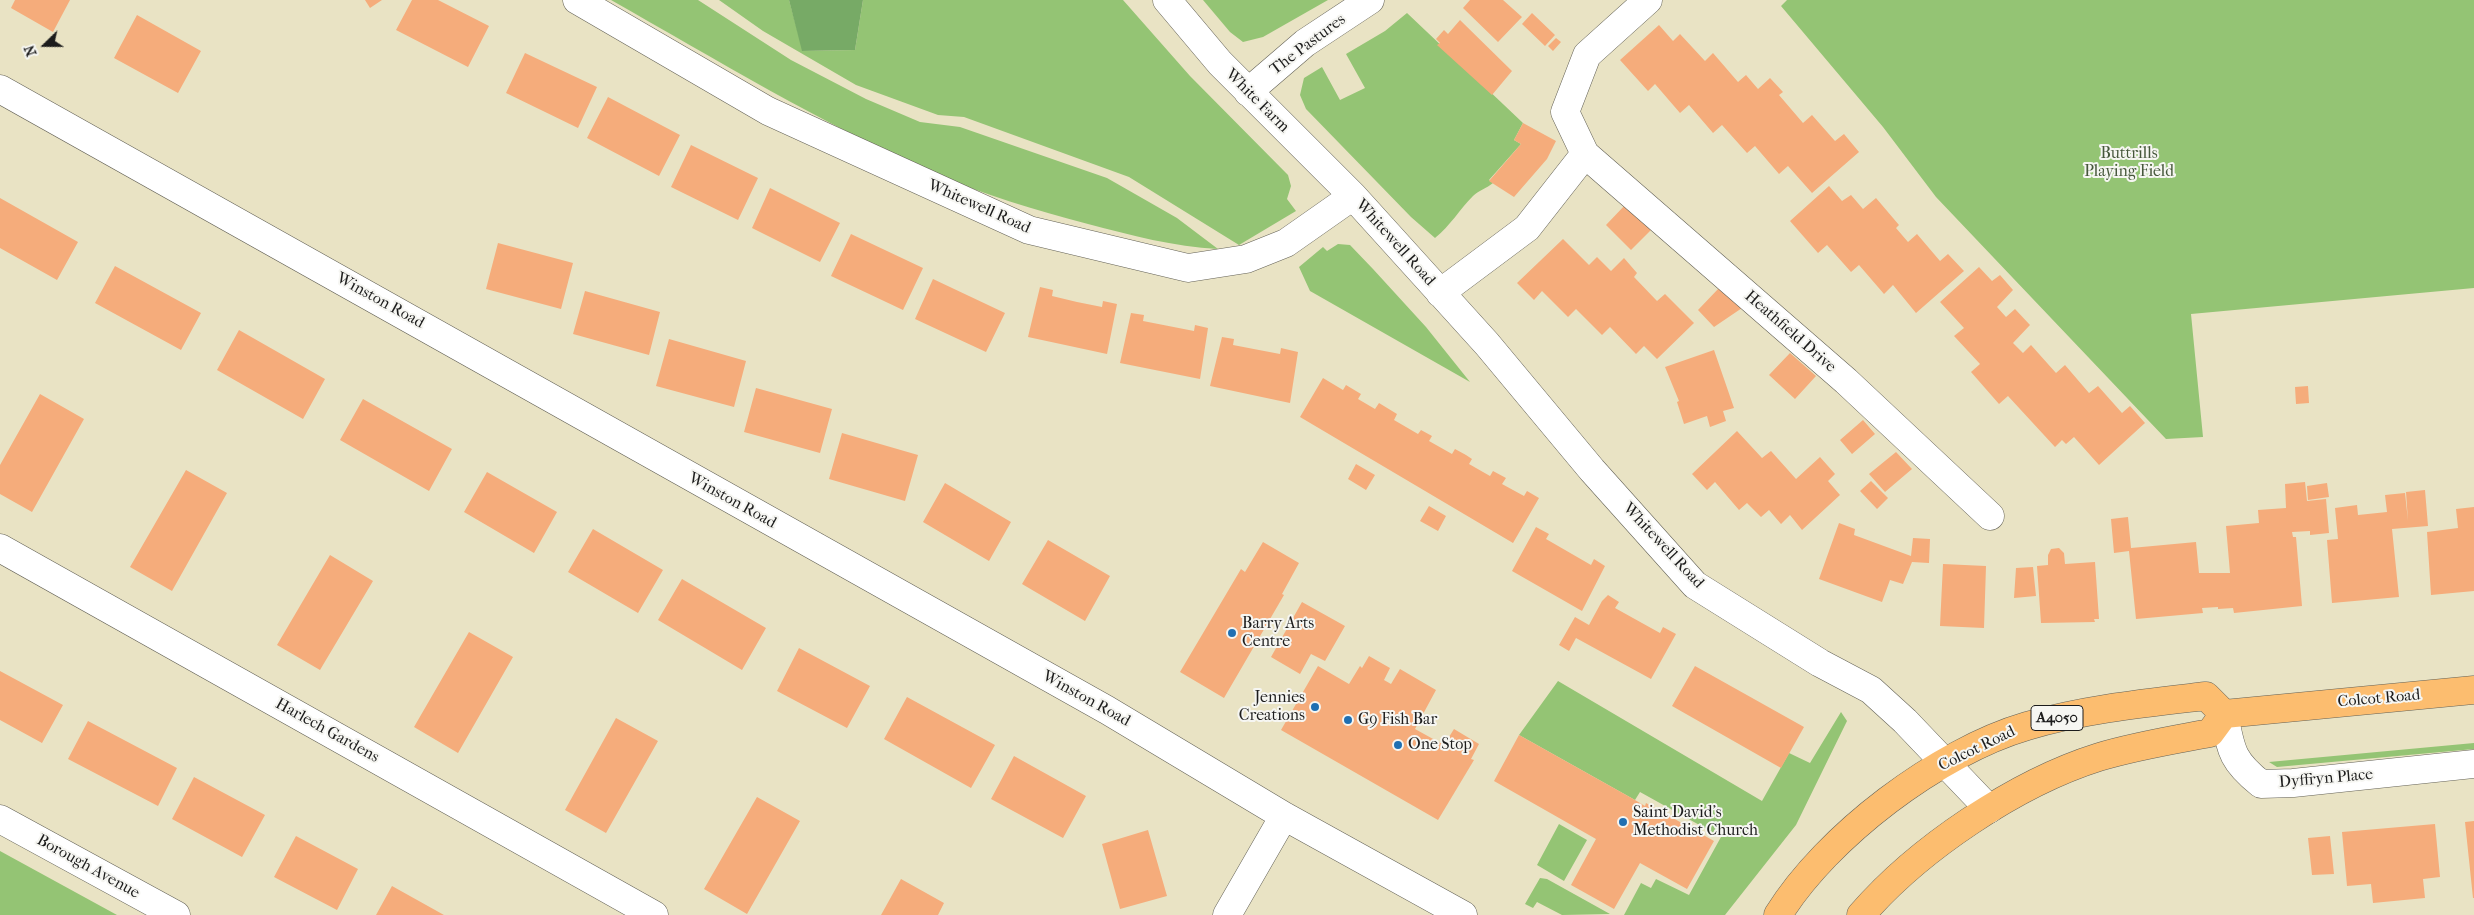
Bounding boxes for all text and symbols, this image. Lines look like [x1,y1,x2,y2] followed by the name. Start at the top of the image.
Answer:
[1266,10,1350,80] street label: The Pastures
[20,20,70,70] north arrow
[21,43,40,59] text: N
[1221,65,1293,137] street label: White Farm
[2084,144,2174,182] park label: Buttrills Playing Field
[925,176,1033,238] street label: Whitewell Road
[1351,196,1439,290] street label: Whitewell Road
[333,269,427,333] street label: Winston Road
[1740,287,1840,377] street label: Heathfield Drive
[685,469,779,533] street label: Winston Road
[1618,499,1708,593] street label: Whitewell Road
[1242,614,1314,652] place label: Barry Arts Centre
[1226,627,1238,639] marker: Barry Arts Centre
[1039,667,1133,731] street label: Winston Road
[2337,686,2421,712] street label: Colcot Road
[1239,688,1305,726] place label: Jennies Creations
[272,695,382,767] street label: Harlech Gardens
[1309,701,1321,713] marker: Jennies Creations
[2031,706,2083,730] road number: A4050
[1358,710,1437,730] place label: G9 Fish Bar
[1342,714,1354,726] marker: G9 Fish Bar
[1936,722,2018,776] street label: Colcot Road
[1408,735,1472,755] place label: One Stop
[1392,739,1404,751] marker: One Stop
[2278,765,2374,793] street label: Dyffryn Place
[1633,803,1758,841] place label: Saint David's Methodist Church
[1617,816,1629,828] marker: Saint David's Methodist Church
[33,831,143,903] street label: Borough Avenue

